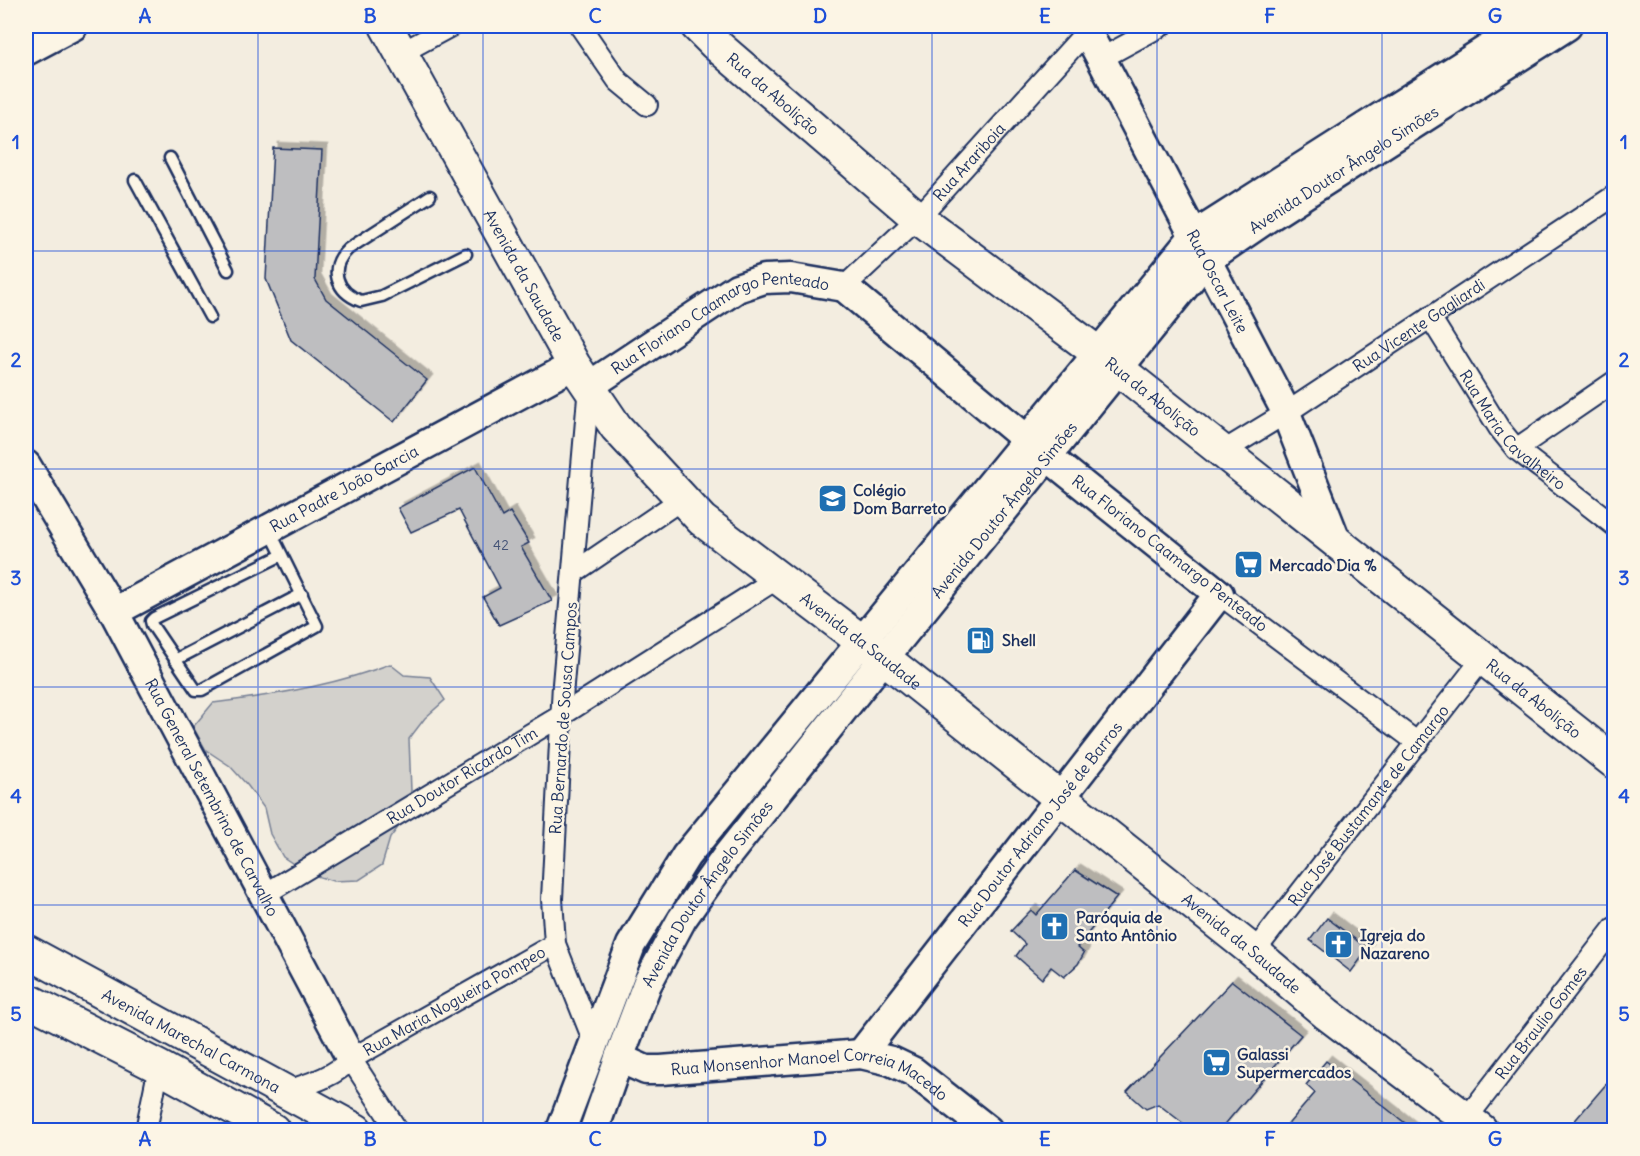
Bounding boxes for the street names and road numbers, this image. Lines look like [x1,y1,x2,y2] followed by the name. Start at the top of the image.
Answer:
[723,48,824,139] street label: Rua da Abolição
[1245,101,1442,238] street label: Avenida Doutor Ângelo Simões
[928,118,1009,205] street label: Rua Arariboia
[480,206,569,345] street label: Avenida da Saudade
[1182,226,1253,336] street label: Rua Oscar Leite
[607,268,831,379] street label: Rua Floriano Caamargo Penteado
[1349,274,1489,376] street label: Rua Vicente Gagliardi
[1101,353,1205,440] street label: Rua da Abolição
[1455,366,1570,494] street label: Rua Maria Cavalheiro
[927,417,1081,602] street label: Avenida Doutor Ângelo Simões
[266,441,422,536] street label: Rua Padre João Garcia
[1068,470,1272,636] street label: Rua Floriano Caamargo Penteado
[796,588,926,694] street label: Avenida da Saudade
[545,601,581,835] street label: Rua Bernardo de Sousa Campos
[1482,655,1586,742] street label: Rua da Abolição
[141,675,283,920] street label: Rua General Setembrino de Carvalho
[1284,701,1453,910] street label: Rua José Bustamante de Camargo
[954,717,1126,931] street label: Rua Doutor Adriano José de Barros
[383,722,541,828] street label: Rua Doutor Ricardo Tim
[637,796,777,990] street label: Avenida Doutor Ângelo Simões
[1178,889,1305,998] street label: Avenida da Saudade
[360,941,549,1060] street label: Rua Maria Nogueira Pompeo
[1491,962,1591,1083] street label: Rua Braulio Gomes
[99,984,284,1097] street label: Avenida Marechal Carmona
[670,1044,952,1105] street label: Rua Monsenhor Manoel Correia Macedo

